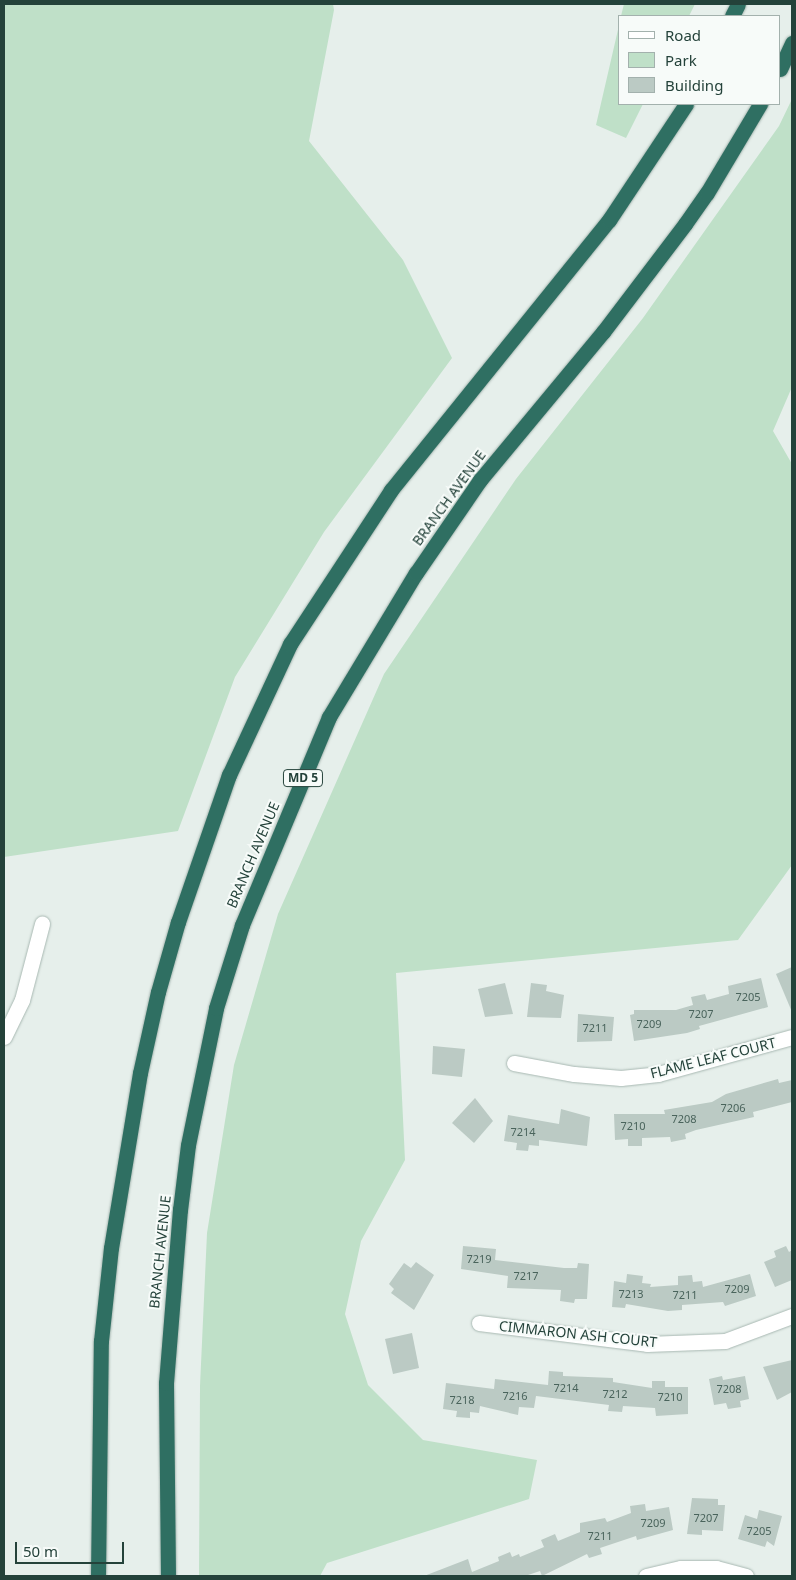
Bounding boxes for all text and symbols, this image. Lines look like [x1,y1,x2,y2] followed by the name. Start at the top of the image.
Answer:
[618,15,781,105] legend
[665,25,701,45] text: Road
[665,50,697,70] text: Park
[665,75,723,95] text: Building
[409,447,489,549] street label: BRANCH AVENUE
[282,768,324,788] road number: MD 5
[223,799,283,911] street label: BRANCH AVENUE
[735,990,761,1004] house number: 7205
[688,1007,714,1021] house number: 7207
[636,1017,662,1031] house number: 7209
[582,1021,608,1035] house number: 7211
[648,1034,778,1082] street label: FLAME LEAF COURT
[720,1101,746,1115] house number: 7206
[671,1112,697,1126] house number: 7208
[620,1119,646,1133] house number: 7210
[510,1125,536,1139] house number: 7214
[146,1195,174,1309] street label: BRANCH AVENUE
[466,1252,492,1266] house number: 7219
[513,1269,539,1283] house number: 7217
[724,1282,750,1296] house number: 7209
[618,1287,644,1301] house number: 7213
[672,1288,698,1302] house number: 7211
[498,1317,658,1351] street label: CIMMARON ASH COURT
[553,1381,579,1395] house number: 7214
[716,1382,742,1396] house number: 7208
[602,1387,628,1401] house number: 7212
[502,1389,528,1403] house number: 7216
[657,1390,683,1404] house number: 7210
[449,1393,475,1407] house number: 7218
[693,1511,719,1525] house number: 7207
[640,1516,666,1530] house number: 7209
[746,1524,772,1538] house number: 7205
[587,1529,613,1543] house number: 7211
[18,1532,126,1564] scale bar
[23,1541,58,1561] text: 50 m

